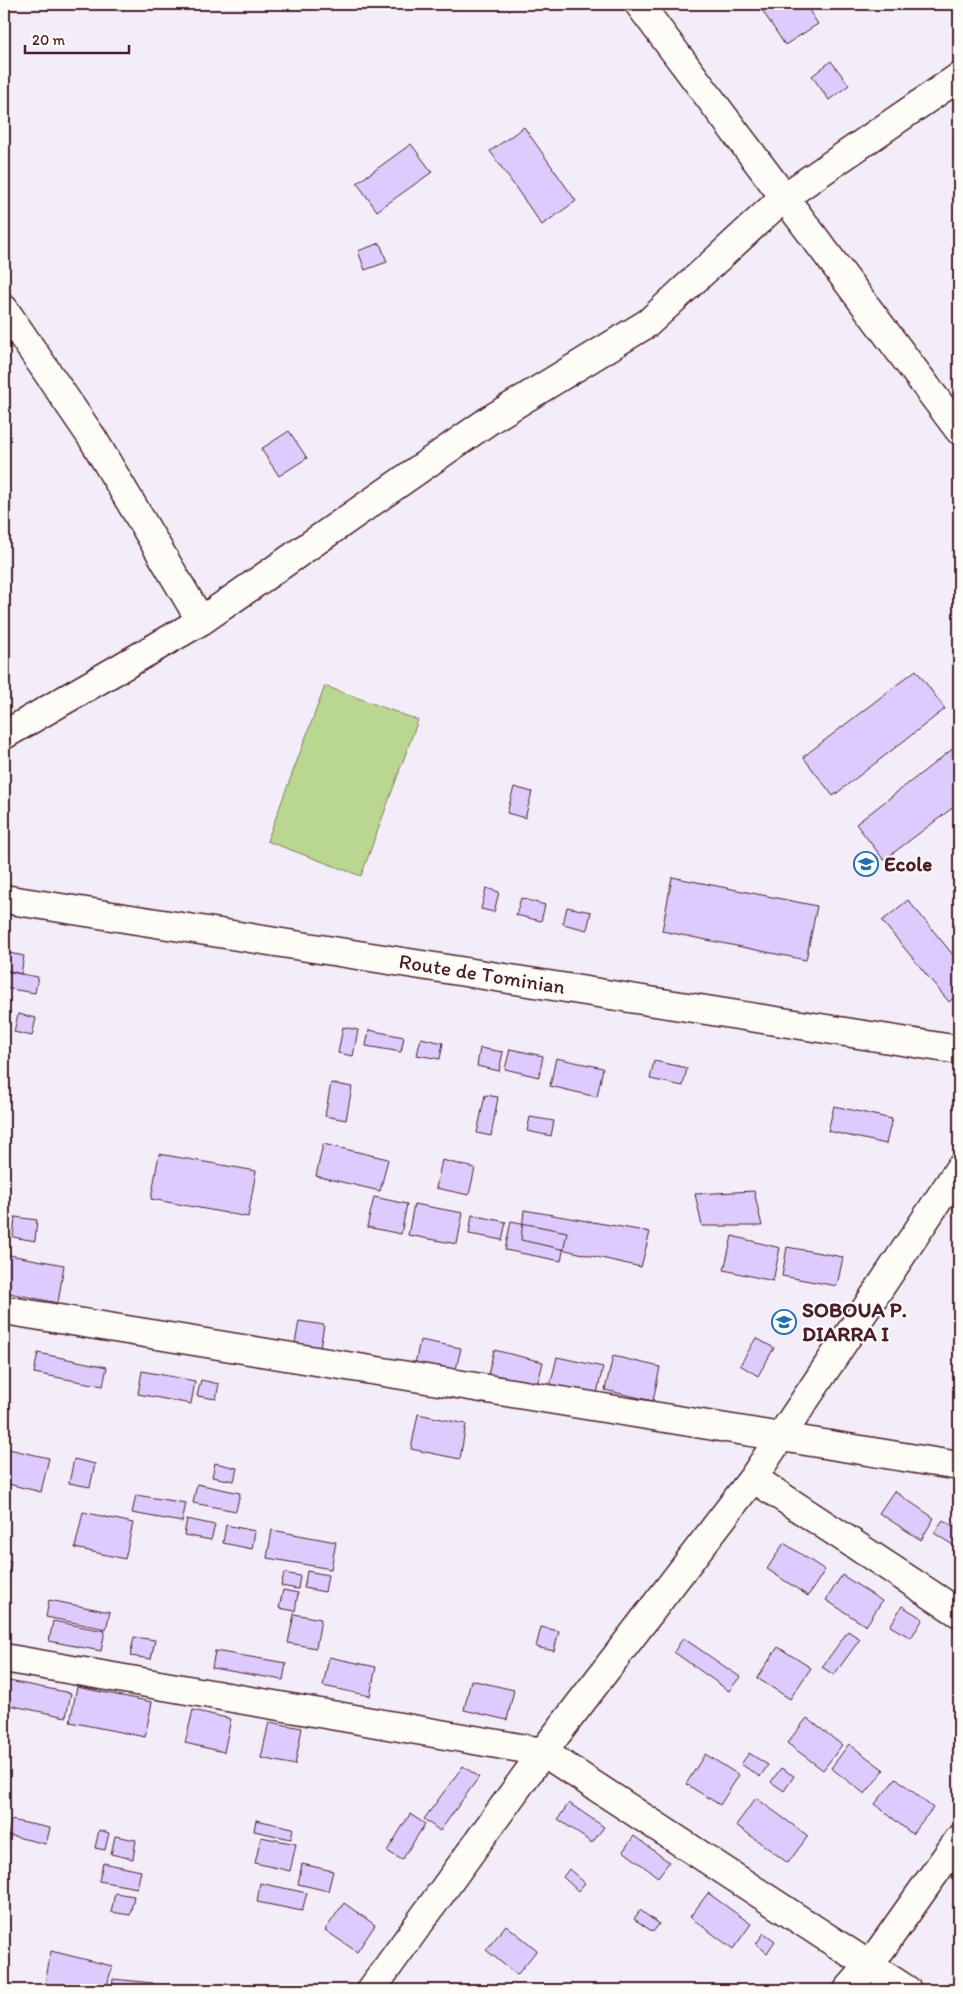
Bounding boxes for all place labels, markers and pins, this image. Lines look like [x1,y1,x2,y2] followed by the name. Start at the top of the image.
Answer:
[853,851,879,877] school or university icon: Ecole
[884,851,932,876] place label: Ecole
[802,1297,907,1346] place label: SOBOUA P. DIARRA I
[771,1309,797,1335] school or university icon: SOBOUA P. DIARRA I

